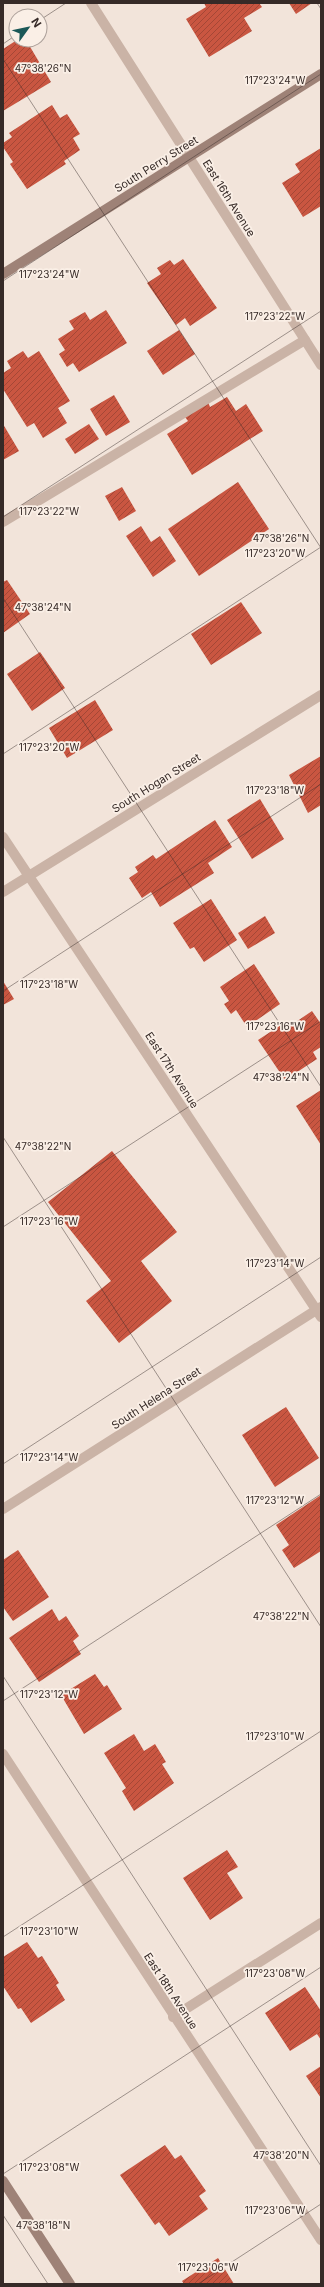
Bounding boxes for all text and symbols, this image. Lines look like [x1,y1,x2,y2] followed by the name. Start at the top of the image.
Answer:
[8,8,48,48] north arrow
[28,15,45,30] text: N
[15,62,71,74] text: 47°38'26"N
[245,74,305,86] text: 117°23'24"W
[112,133,201,195] street label: South Perry Street
[200,157,258,239] street label: East 16th Avenue
[19,268,79,280] text: 117°23'24"W
[245,310,305,322] text: 117°23'22"W
[19,505,79,517] text: 117°23'22"W
[253,532,309,544] text: 47°38'26"N
[245,547,305,559] text: 117°23'20"W
[15,601,71,613] text: 47°38'24"N
[19,741,79,753] text: 117°23'20"W
[109,750,203,816] street label: South Hogan Street
[246,784,304,796] text: 117°23'18"W
[20,978,78,990] text: 117°23'18"W
[246,1020,304,1032] text: 117°23'16"W
[142,1029,202,1111] street label: East 17th Avenue
[253,1071,309,1083] text: 47°38'24"N
[15,1140,71,1152] text: 47°38'22"N
[20,1215,78,1227] text: 117°23'16"W
[246,1257,304,1269] text: 117°23'14"W
[109,1364,204,1432] street label: South Helena Street
[20,1451,78,1463] text: 117°23'14"W
[246,1494,304,1506] text: 117°23'12"W
[253,1610,309,1622] text: 47°38'22"N
[20,1688,78,1700] text: 117°23'12"W
[246,1730,304,1742] text: 117°23'10"W
[20,1925,78,1937] text: 117°23'10"W
[141,1950,201,2032] street label: East 18th Avenue
[245,1967,305,1979] text: 117°23'08"W
[253,2149,309,2161] text: 47°38'20"N
[19,2161,79,2173] text: 117°23'08"W
[245,2204,305,2216] text: 117°23'06"W
[16,2219,70,2231] text: 47°38'18"N
[178,2261,238,2273] text: 117°23'06"W

